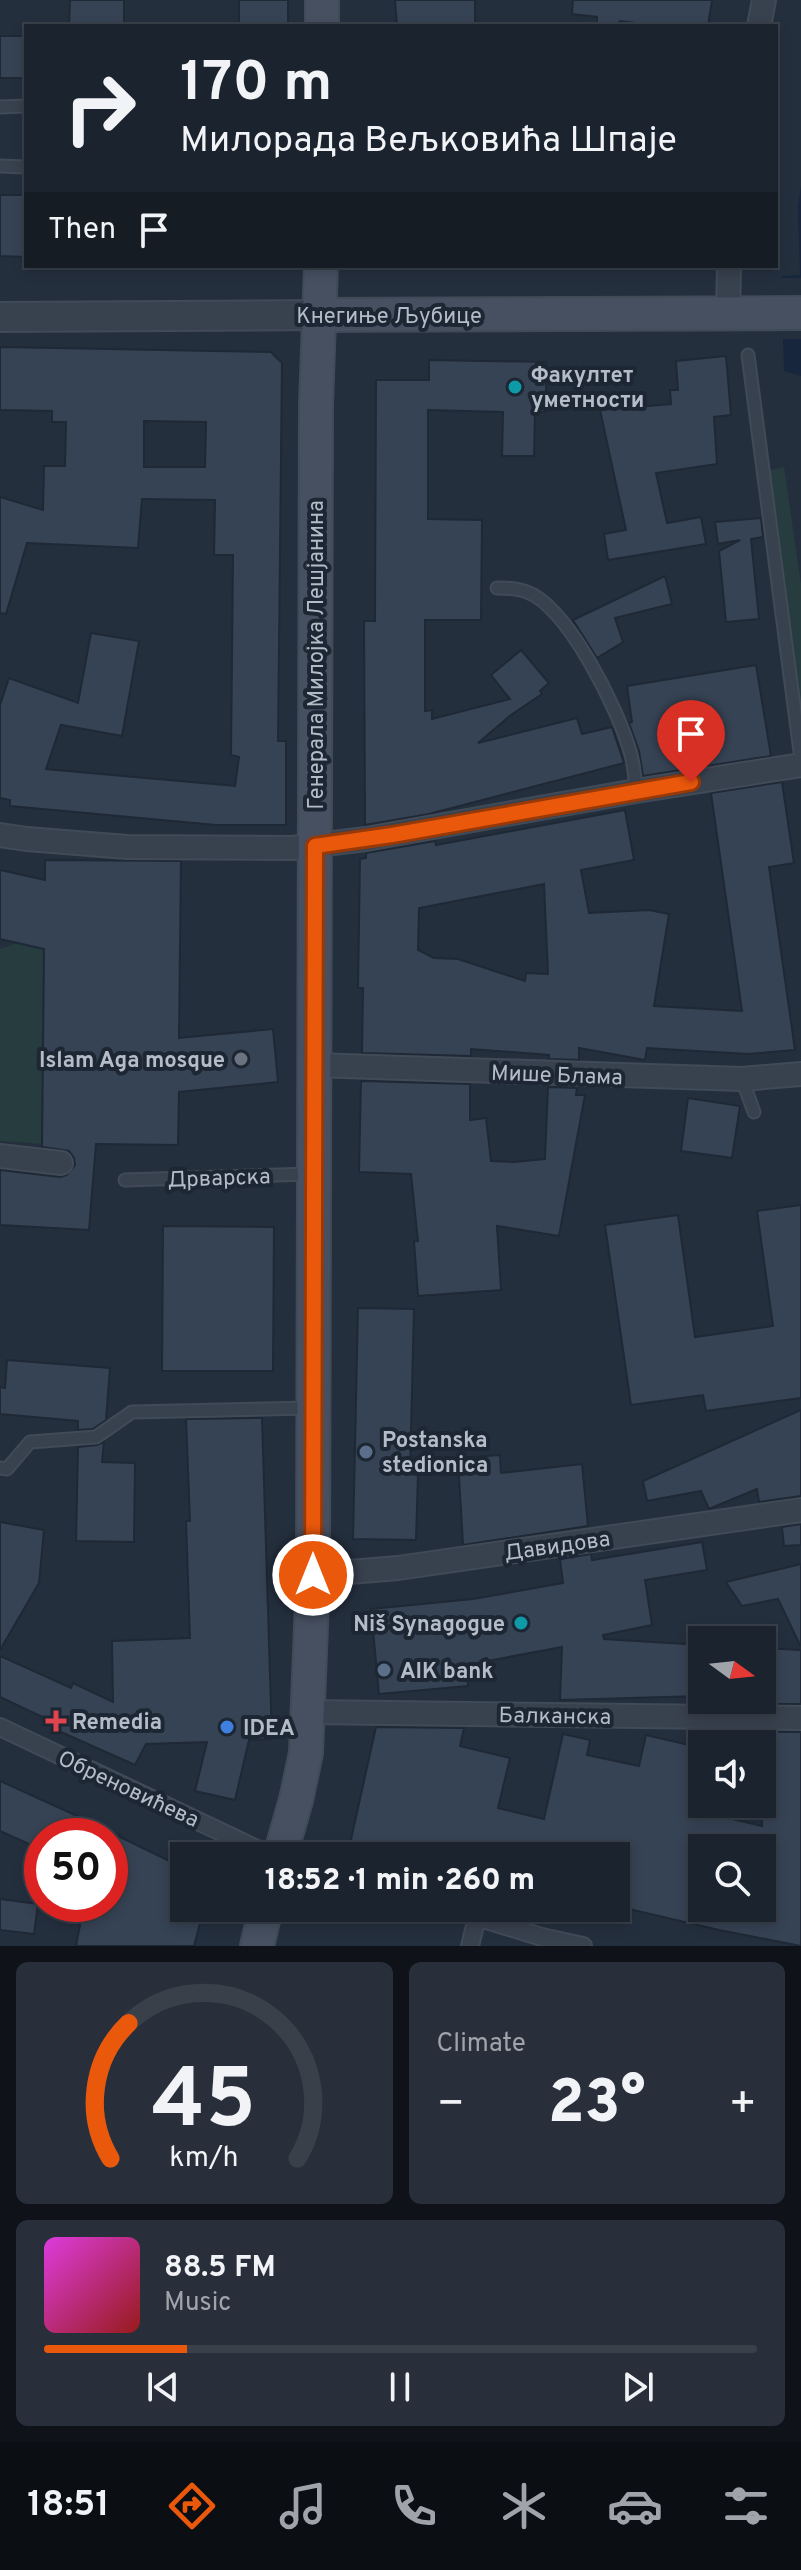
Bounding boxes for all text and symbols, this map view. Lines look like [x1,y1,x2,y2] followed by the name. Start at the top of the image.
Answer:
[180,50,332,120] text: 170 m
[48,56,152,160] icon: right
[180,119,677,165] text: Милорада Вељковића Шпаје
[132,208,176,252] icon: arrive
[48,212,116,249] text: Then
[296,304,482,331] street label: Кнегиње Љубице
[531,363,644,415] place label: Факултет уметности
[506,378,524,396] marker: Факултет уметности
[304,500,331,810] street label: Генерала Милојка Лешјанина
[657,700,725,782] pin
[669,712,713,756] icon: arrive
[39,1048,225,1075] place label: Islam Aga mosque
[232,1050,250,1068] marker: Islam Aga mosque
[491,1061,623,1092] street label: Мише Блама
[167,1164,271,1195] street label: Дрварска
[382,1428,488,1480] place label: Postanska stedionica
[357,1443,375,1461] marker: Postanska stedionica
[502,1527,612,1568] street label: Давидова
[271,1533,355,1617] position arrow
[353,1612,505,1639] place label: Niš Synagogue
[512,1614,530,1632] marker: Niš Synagogue
[688,1626,776,1714] north arrow
[688,1626,776,1922] map controls
[400,1659,494,1686] place label: AIK bank
[375,1661,393,1679] marker: AIK bank
[498,1703,611,1732] street label: Балканска
[72,1710,162,1737] place label: Remedia
[47,1712,65,1730] marker: Remedia
[243,1716,295,1743] place label: IDEA
[218,1718,236,1736] marker: IDEA
[688,1730,776,1818] button: sound
[53,1746,203,1835] street label: Обреновићева
[24,1818,128,1922] speed limit sign: 50
[688,1834,776,1922] button: search
[265,1863,535,1900] text: 18:52 · 1 min · 260 m
[437,2028,526,2061] text: Climate
[152,2052,256,2157] text: 45
[548,2068,646,2144] text: 23°
[437,2078,465,2134] text: −
[729,2078,757,2134] text: +
[170,2141,239,2177] text: km/h
[164,2250,276,2287] text: 88.5 FM
[164,2287,231,2320] text: Music
[141,2365,185,2409] icon: previous
[378,2365,422,2409] icon: pause
[616,2365,660,2409] icon: next
[164,2478,220,2534] icon: directions
[275,2478,331,2534] icon: music
[386,2478,442,2534] icon: phone
[496,2478,552,2534] icon: climate
[607,2478,663,2534] icon: car
[718,2478,774,2534] icon: filters
[27,2483,110,2529] text: 18:51

